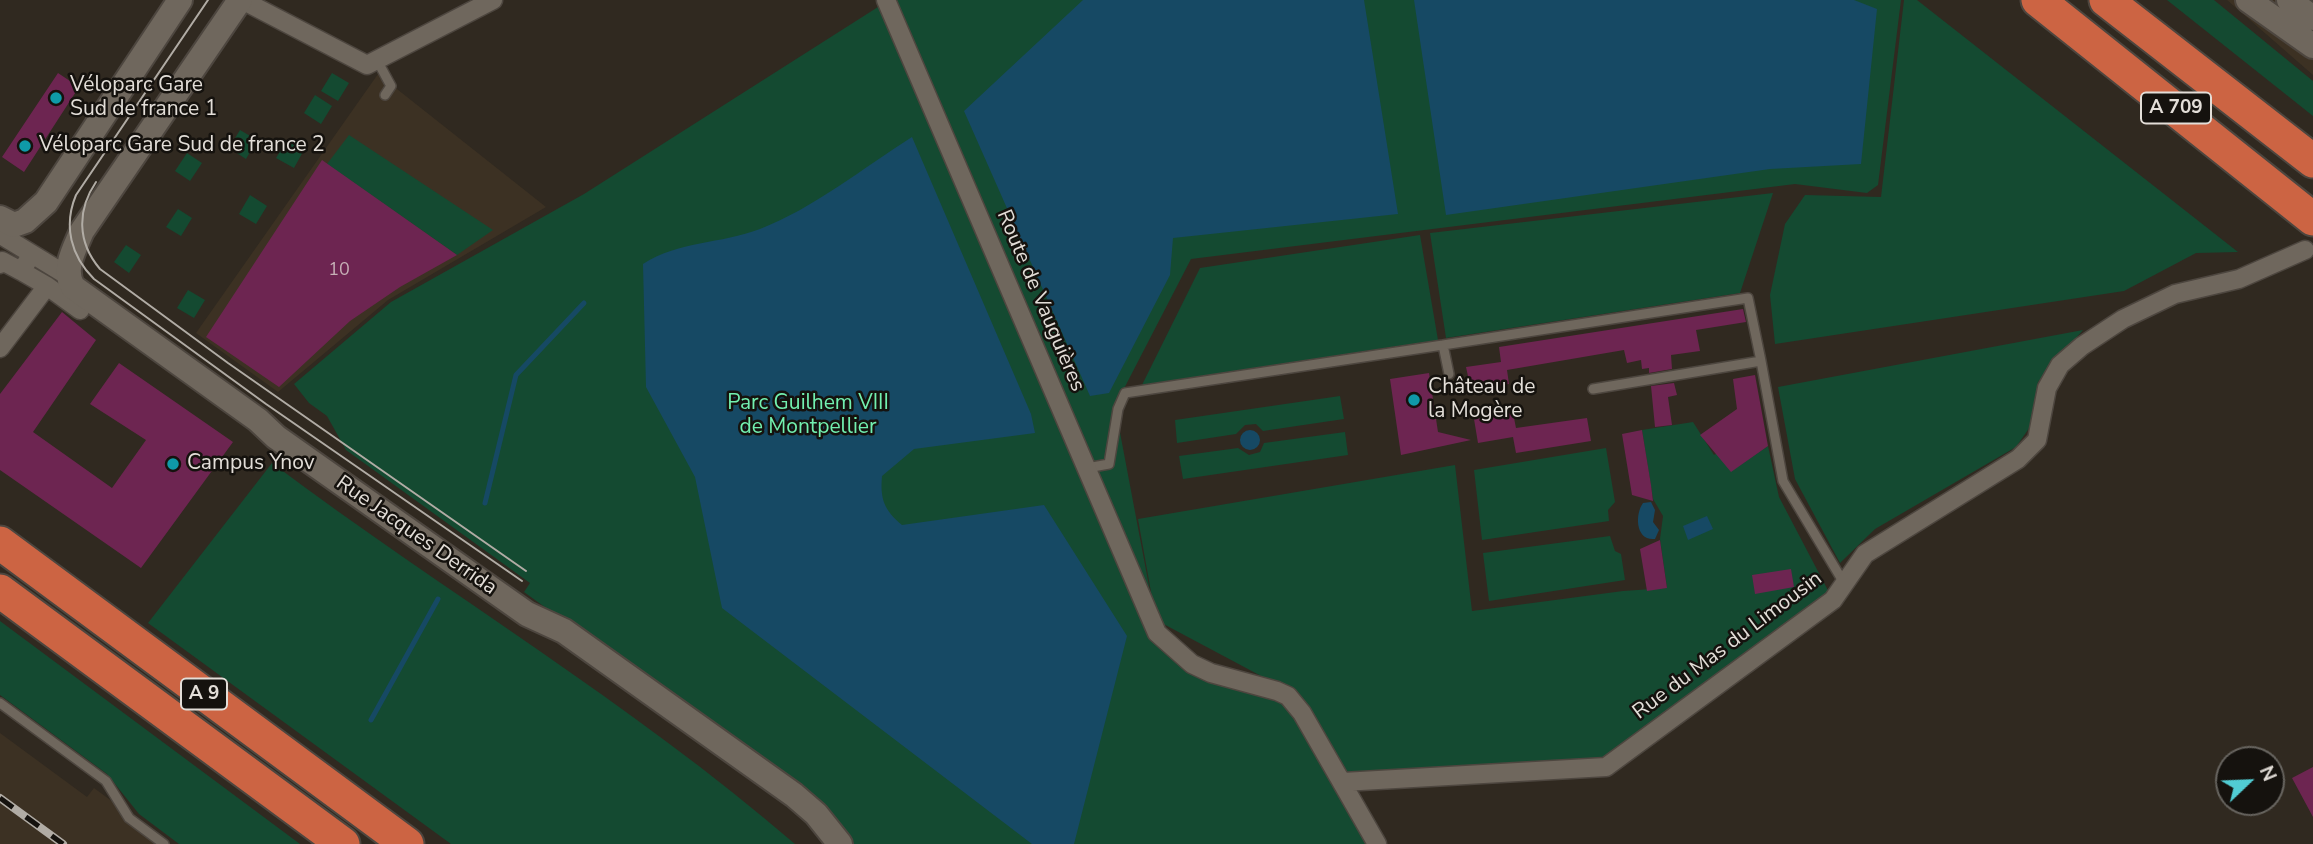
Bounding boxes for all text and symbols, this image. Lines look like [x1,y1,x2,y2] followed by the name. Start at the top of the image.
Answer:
[70,73,217,123] place label: Véloparc Gare Sud de france 1
[48,90,64,106] marker: Véloparc Gare Sud de france 1
[2141,92,2211,124] road number: A 709
[39,133,325,159] place label: Véloparc Gare Sud de france 2
[17,138,33,154] marker: Véloparc Gare Sud de france 2
[990,206,1090,396] street label: Route de Vauguières
[328,260,350,282] house number: 10
[1428,375,1535,425] place label: Château de la Mogère
[727,391,889,441] park label: Parc Guilhem VIII de Montpellier
[1406,392,1422,408] marker: Château de la Mogère
[187,451,315,477] place label: Campus Ynov
[165,456,181,472] marker: Campus Ynov
[331,471,501,601] street label: Rue Jacques Derrida
[1628,567,1828,725] street label: Rue du Mas du Limousin
[181,678,227,709] road number: A 9
[2215,746,2285,816] north arrow
[2253,762,2282,785] text: N

